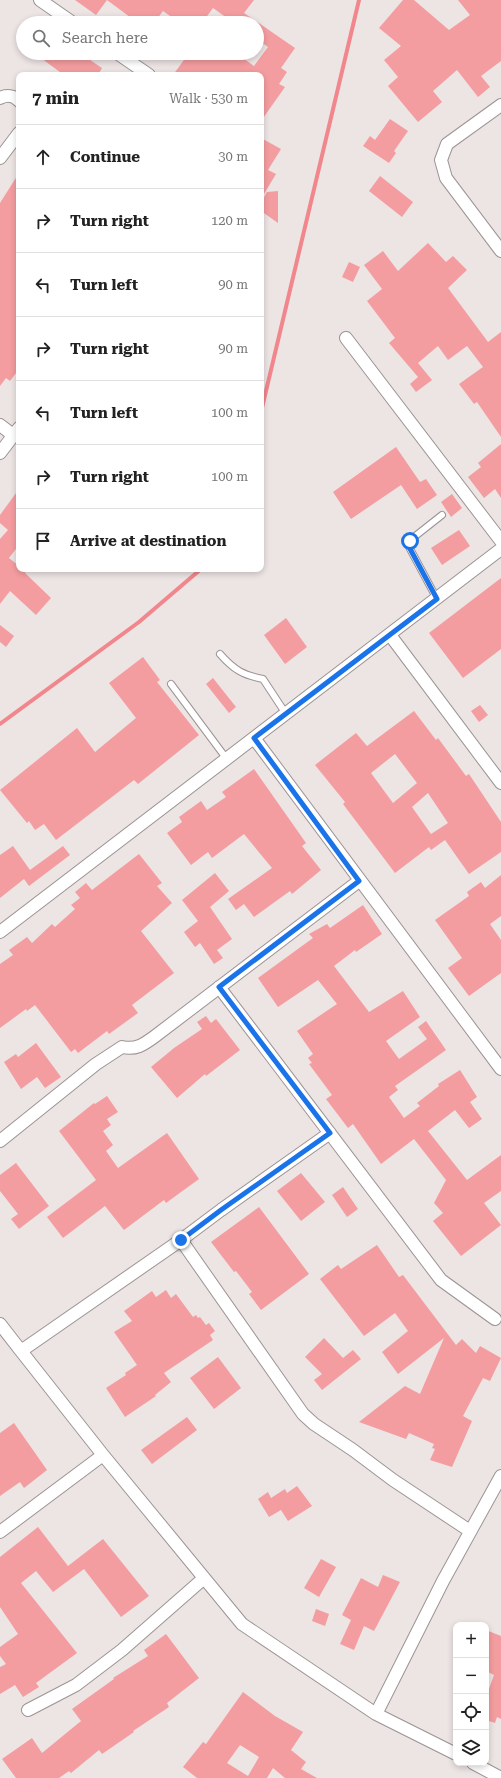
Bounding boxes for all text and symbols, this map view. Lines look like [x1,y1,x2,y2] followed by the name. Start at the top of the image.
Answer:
[16,16,264,60] search box
[30,27,52,49] icon: search
[62,29,148,47] text: Search here
[32,88,79,108] text: 7 min
[169,91,248,106] text: Walk · 530 m
[32,146,54,168] icon: ahead
[70,148,140,166] text: Continue
[218,149,248,164] text: 30 m
[32,210,54,232] icon: right
[70,212,149,230] text: Turn right
[211,213,248,228] text: 120 m
[32,274,54,296] icon: left
[70,276,138,294] text: Turn left
[218,277,248,292] text: 90 m
[32,338,54,360] icon: right
[70,340,149,358] text: Turn right
[218,341,248,356] text: 90 m
[32,402,54,424] icon: left
[70,404,138,422] text: Turn left
[211,405,248,420] text: 100 m
[32,466,54,488] icon: right
[70,468,149,486] text: Turn right
[211,469,248,484] text: 100 m
[32,530,54,552] icon: arrive
[70,532,226,550] text: Arrive at destination
[401,532,419,550] route start
[172,1231,190,1249] route end
[453,1622,489,1766] map controls
[453,1622,489,1658] button: +
[453,1658,489,1694] button: −
[453,1694,489,1730] button: locate
[453,1730,489,1766] button: layers

